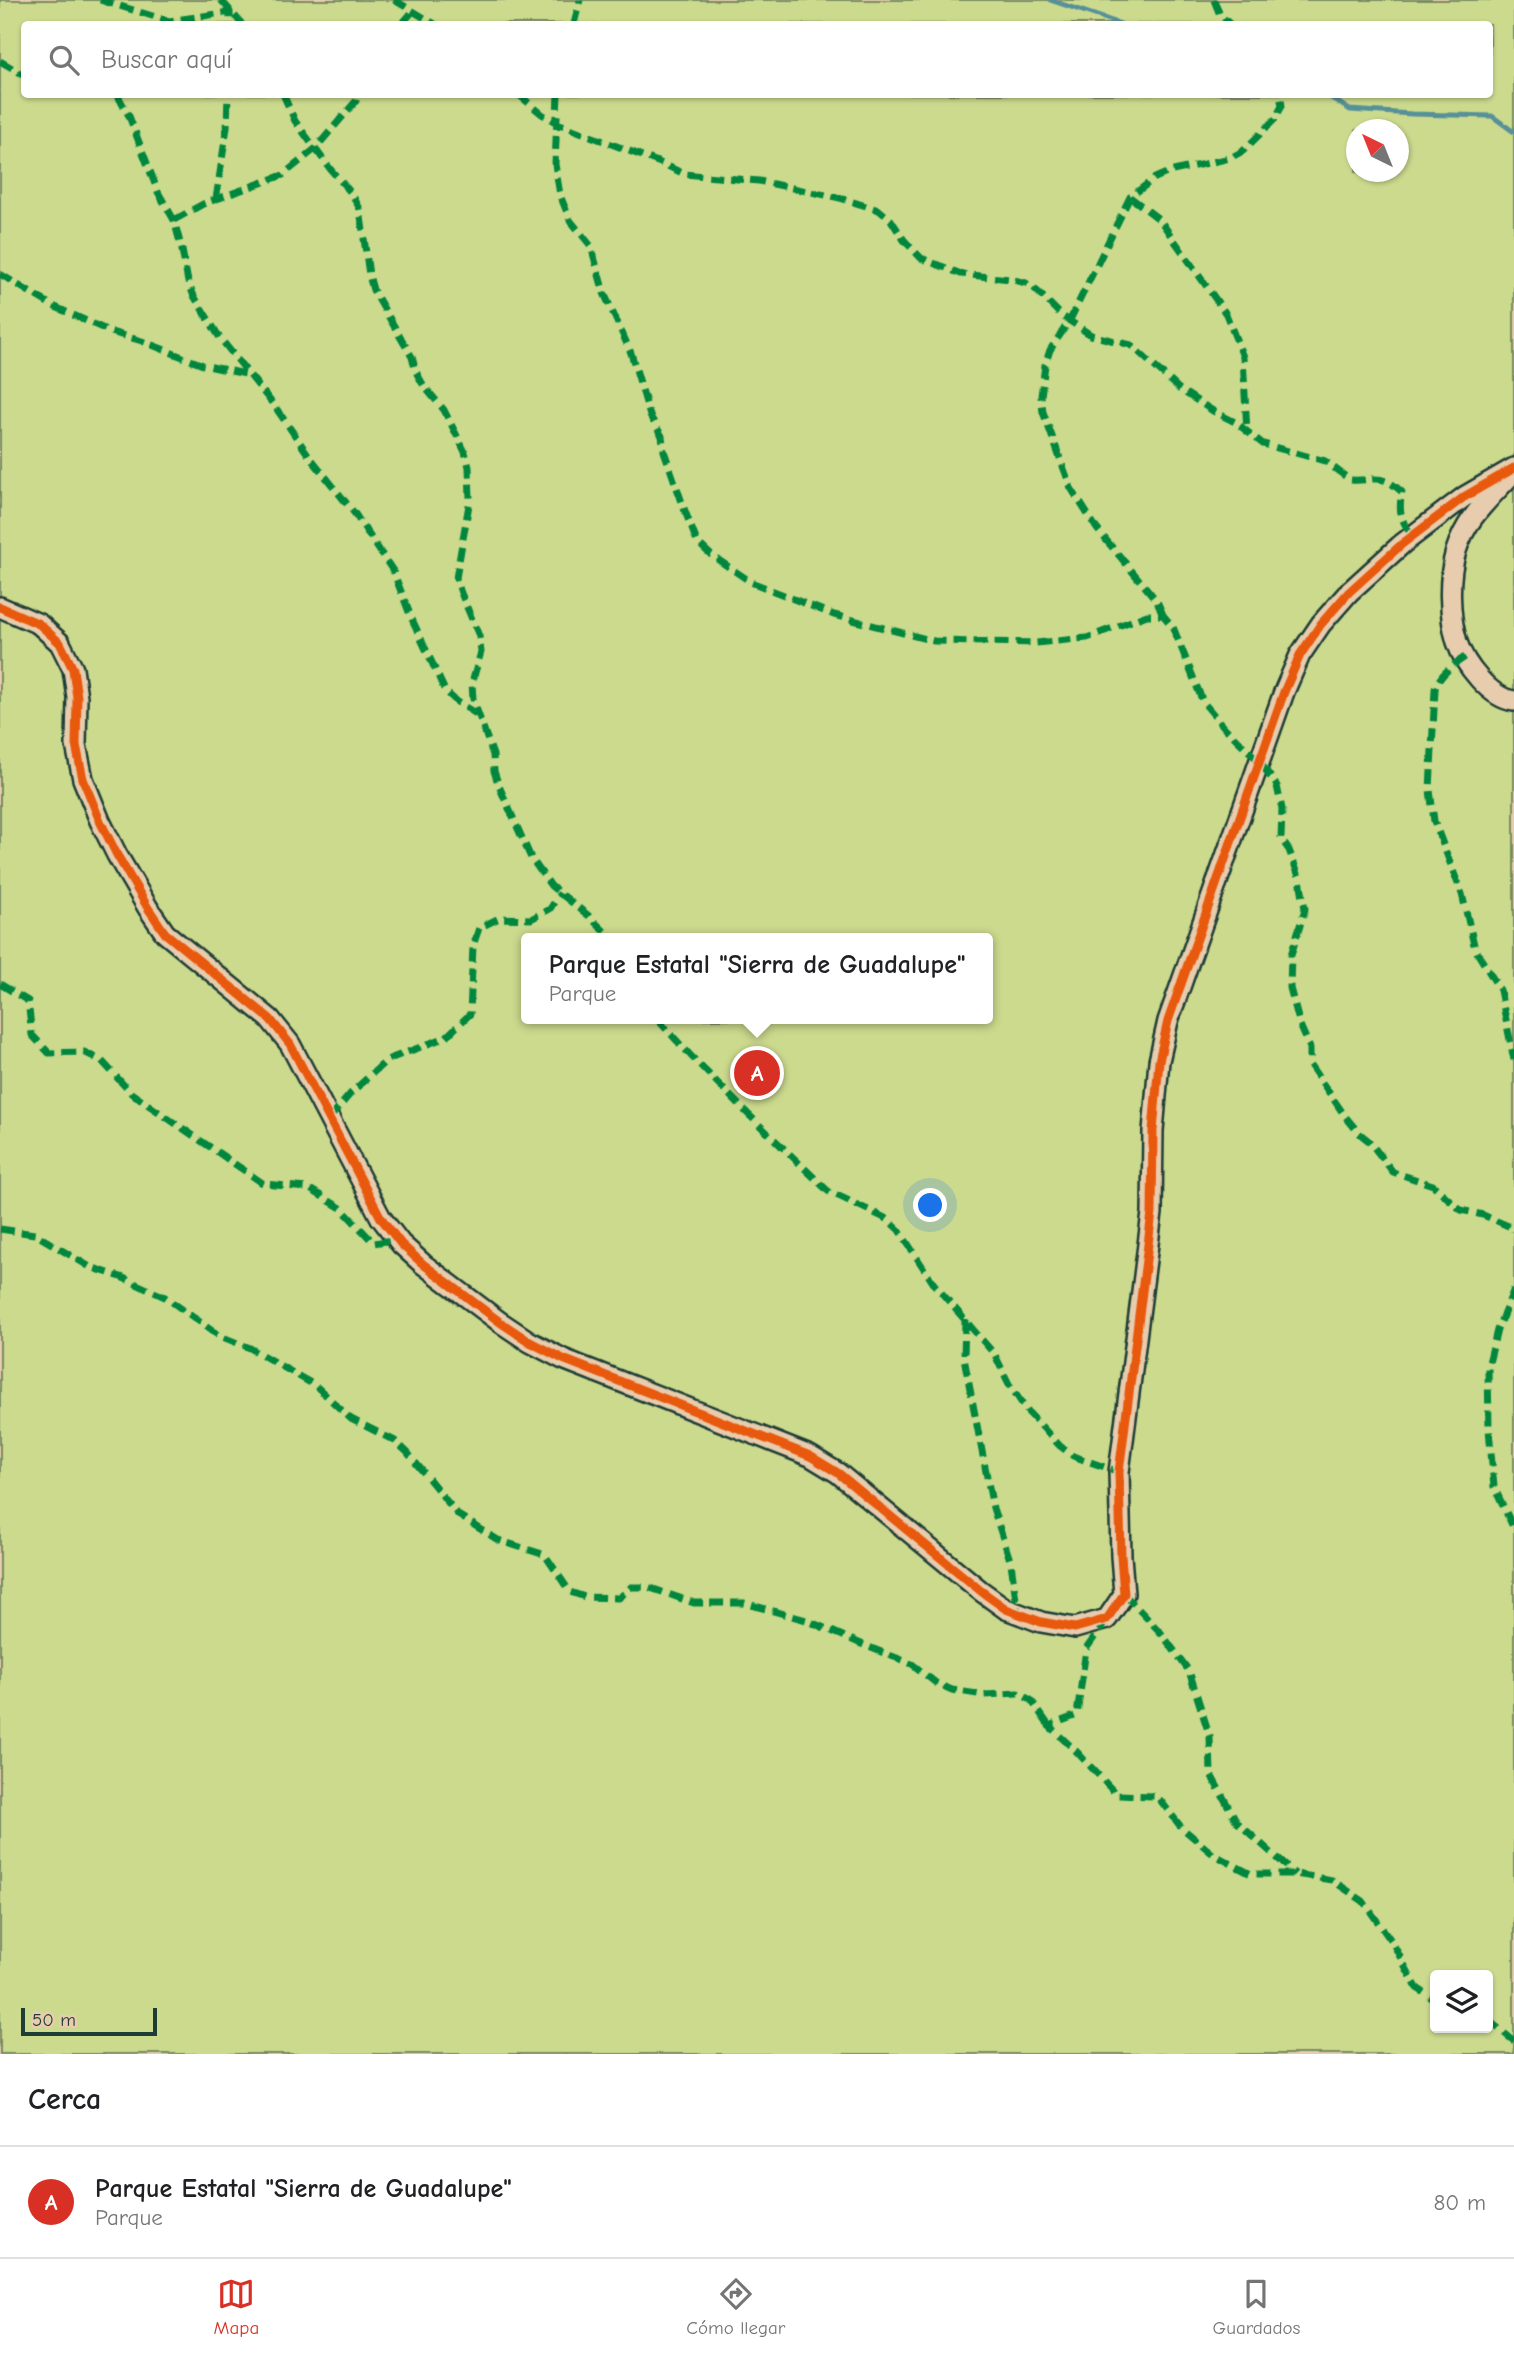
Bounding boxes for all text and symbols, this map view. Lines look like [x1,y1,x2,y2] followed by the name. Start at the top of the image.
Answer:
[21,21,1493,98] search box
[45,41,83,79] icon: search
[101,45,232,75] text: Buscar aquí
[1346,119,1409,182] north arrow
[521,933,993,1024] popup
[549,950,965,980] text: Parque Estatal "Sierra de Guadalupe"
[549,980,616,1007] text: Parque
[734,1047,780,1099] pin: A
[913,1188,947,1222] your location
[1430,1970,1493,2033] map controls
[1430,1970,1493,2033] button: layers
[21,2005,158,2037] scale bar
[32,2009,76,2031] text: 50 m
[28,2082,101,2117] text: Cerca
[95,2174,512,2204] text: Parque Estatal "Sierra de Guadalupe"
[45,2189,57,2216] text: A
[1433,2189,1486,2216] text: 80 m
[95,2204,163,2231] text: Parque
[214,2275,259,2339] tab: Mapa
[686,2275,785,2339] tab: Cómo llegar
[1213,2275,1300,2339] tab: Guardados

